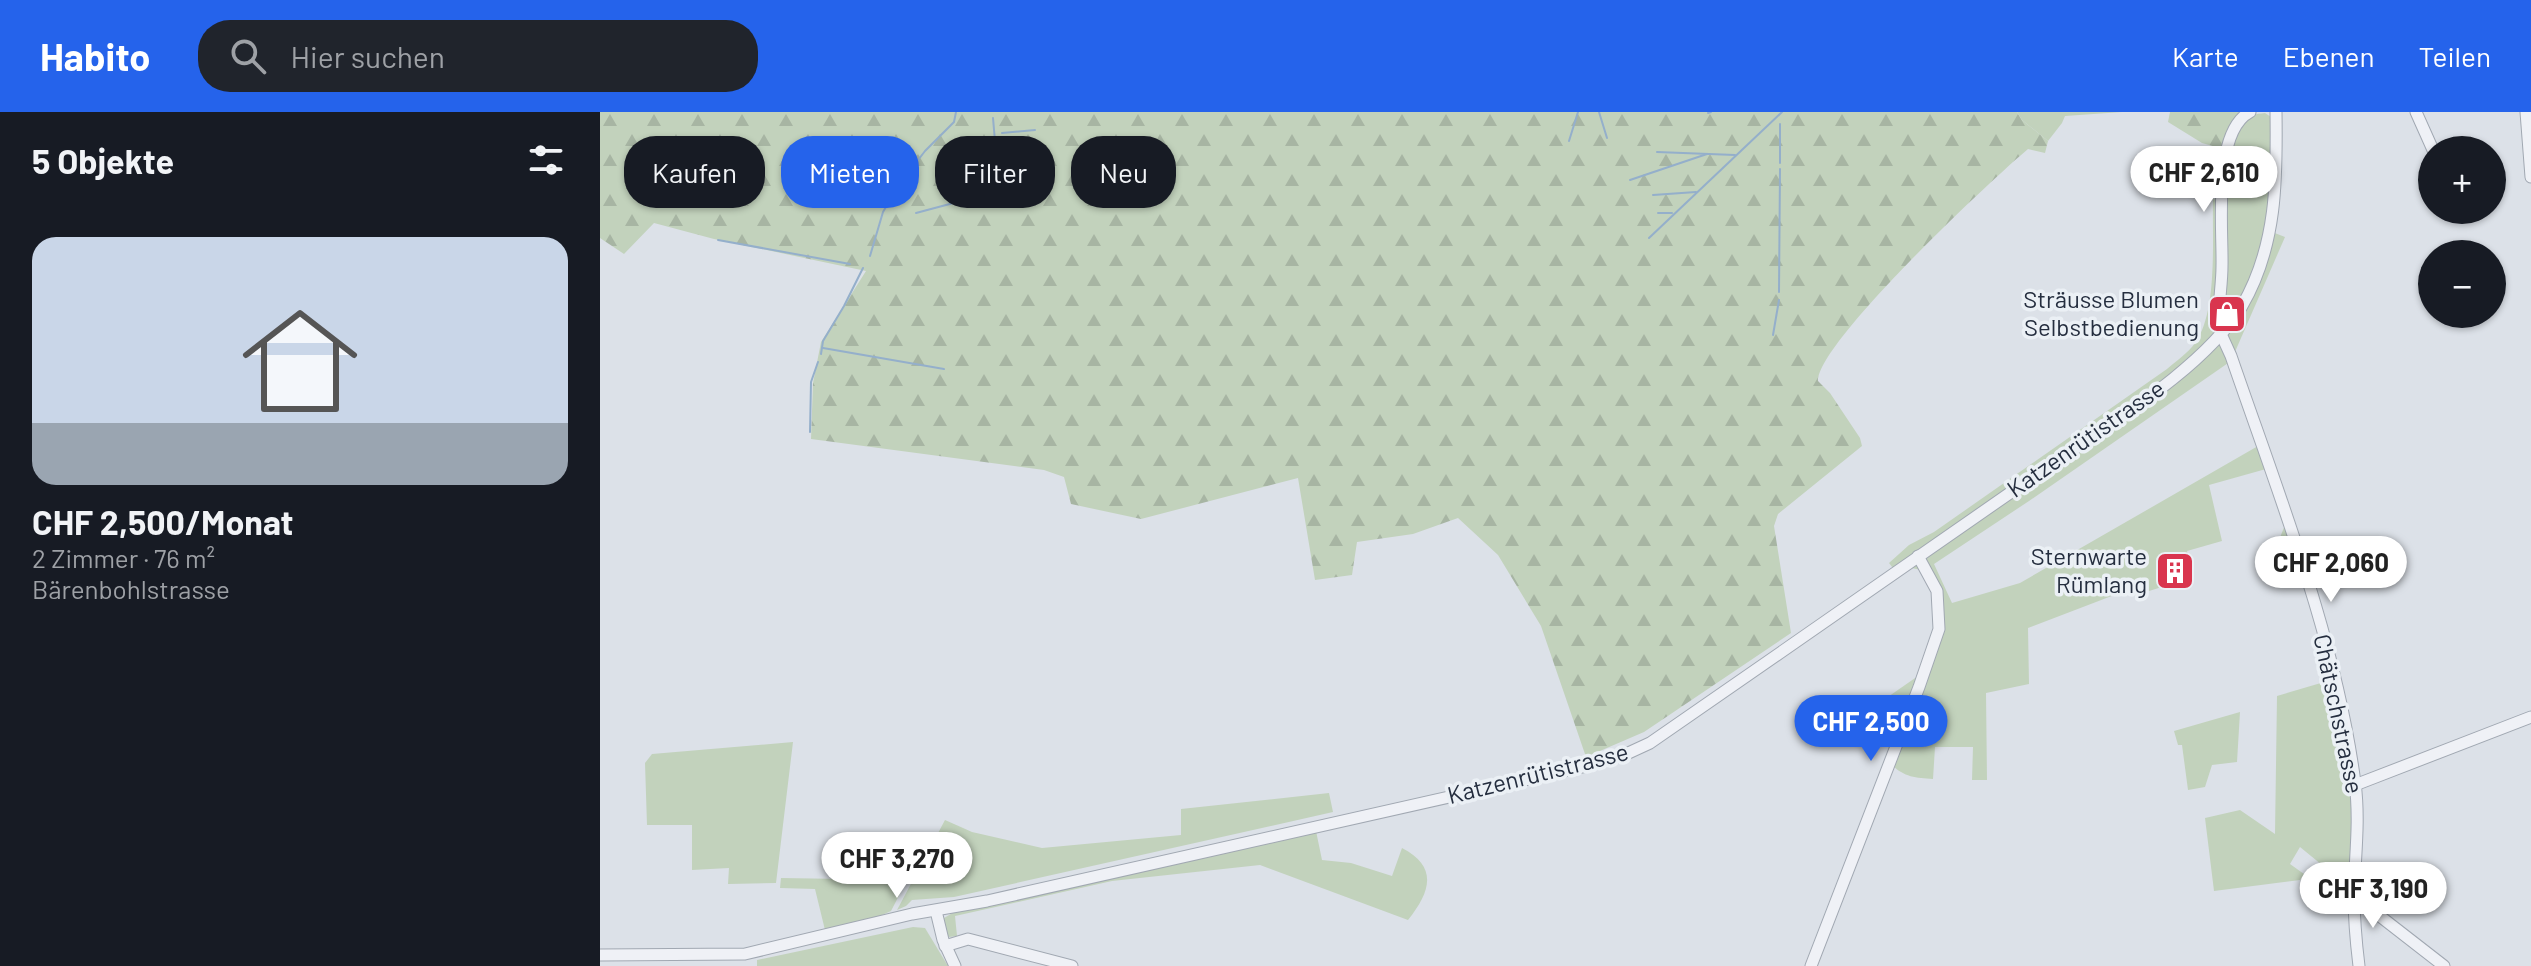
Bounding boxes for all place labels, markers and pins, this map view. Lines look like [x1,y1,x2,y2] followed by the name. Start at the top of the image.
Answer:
[2112,146,2296,214] pin: CHF 2,610
[2023,284,2199,341] place label: Sträusse Blumen Selbstbedienung
[2206,293,2248,335] shop icon: Sträusse Blumen Selbstbedienung
[2239,536,2423,604] pin: CHF 2,060
[2031,541,2147,598] place label: Sternwarte Rümlang
[2154,550,2196,592] building icon: Sternwarte Rümlang
[1779,695,1963,763] pin: CHF 2,500
[805,832,989,900] pin: CHF 3,270
[2281,862,2465,930] pin: CHF 3,190

